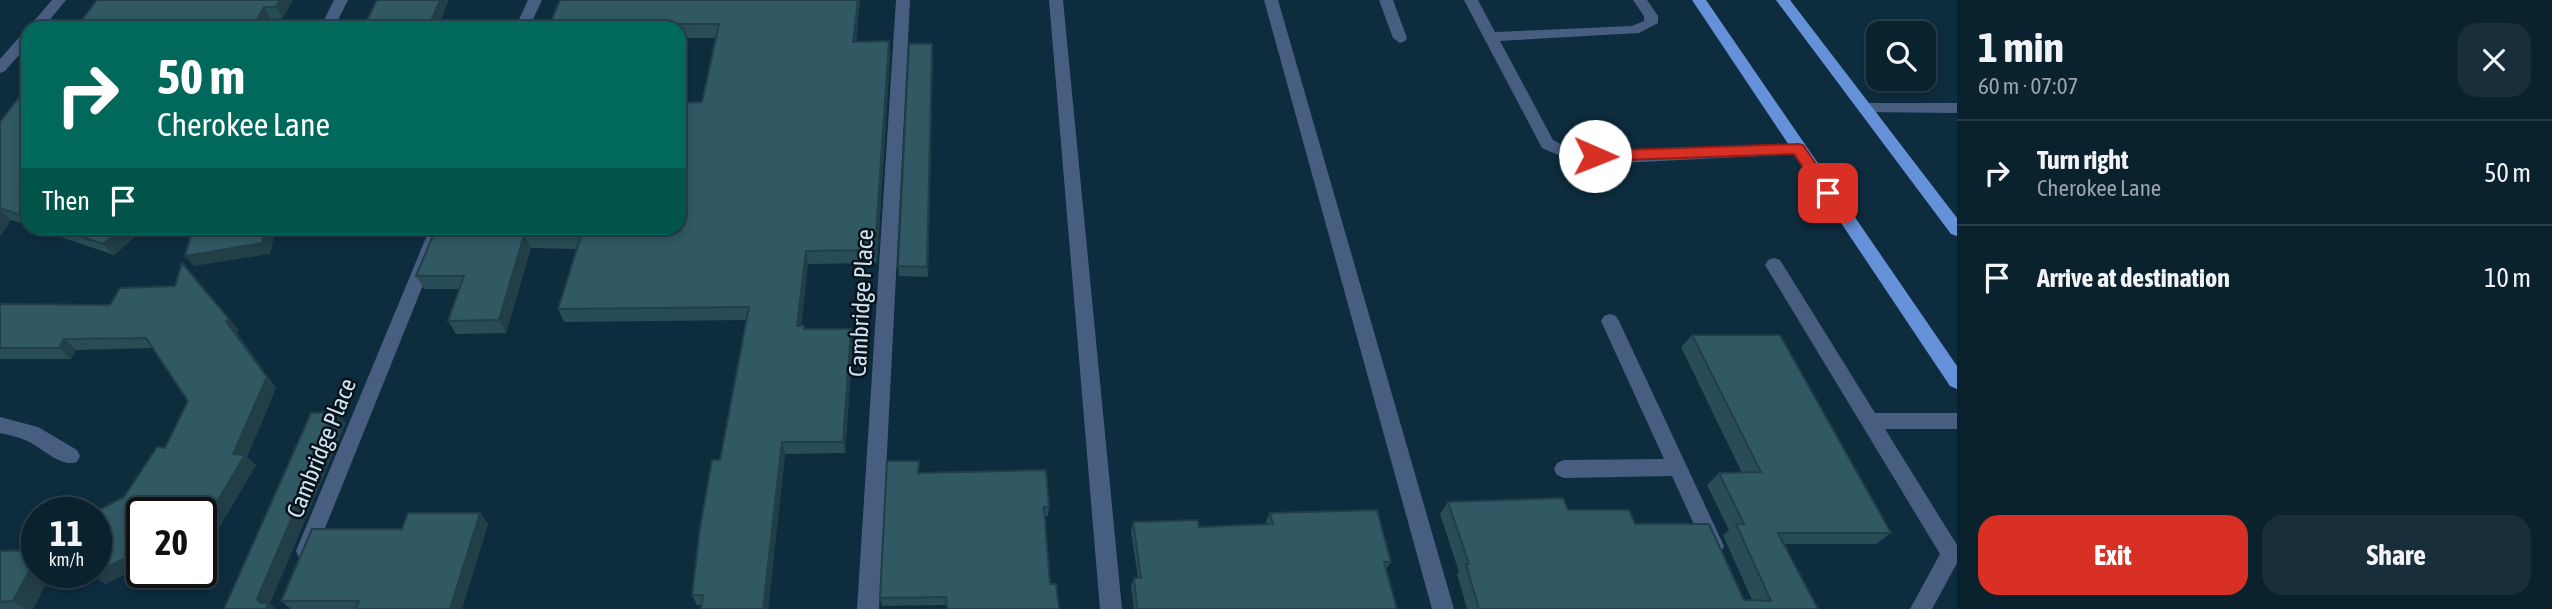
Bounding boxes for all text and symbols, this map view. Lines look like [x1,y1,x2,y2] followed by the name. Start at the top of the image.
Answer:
[1866,21,1936,91] map controls
[1866,21,1936,91] button: search
[1978,23,2064,71] text: 1 min
[2457,23,2531,97] button: close
[157,48,245,104] text: 50 m
[42,49,133,140] icon: right
[1978,73,2078,99] text: 60 m · 07:07
[157,106,330,143] text: Cherokee Lane
[1558,119,1632,193] position arrow
[2037,145,2128,175] text: Turn right
[1978,154,2016,192] icon: right
[2484,158,2531,188] text: 50 m
[1798,163,1858,223] pin
[1809,174,1847,212] icon: arrive
[2037,175,2161,201] text: Cherokee Lane
[104,182,142,220] icon: arrive
[42,186,90,216] text: Then
[844,229,878,377] street label: Cambridge Place
[1978,259,2016,297] icon: arrive
[2037,263,2230,293] text: Arrive at destination
[2484,263,2531,293] text: 10 m
[281,374,361,522] street label: Cambridge Place
[126,497,217,588] speed limit sign: 20
[50,513,83,553] text: 11
[1978,515,2248,595] button: Exit
[2262,515,2531,595] button: Share
[49,549,84,570] text: km/h

